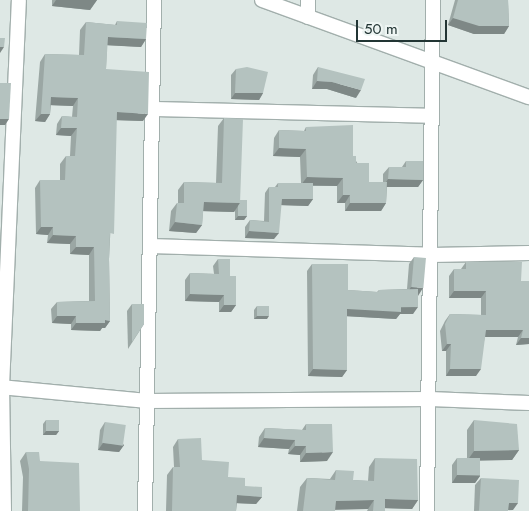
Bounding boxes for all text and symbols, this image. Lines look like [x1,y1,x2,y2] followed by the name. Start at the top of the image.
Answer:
[359,10,450,42] scale bar
[364,18,398,40] text: 50 m

